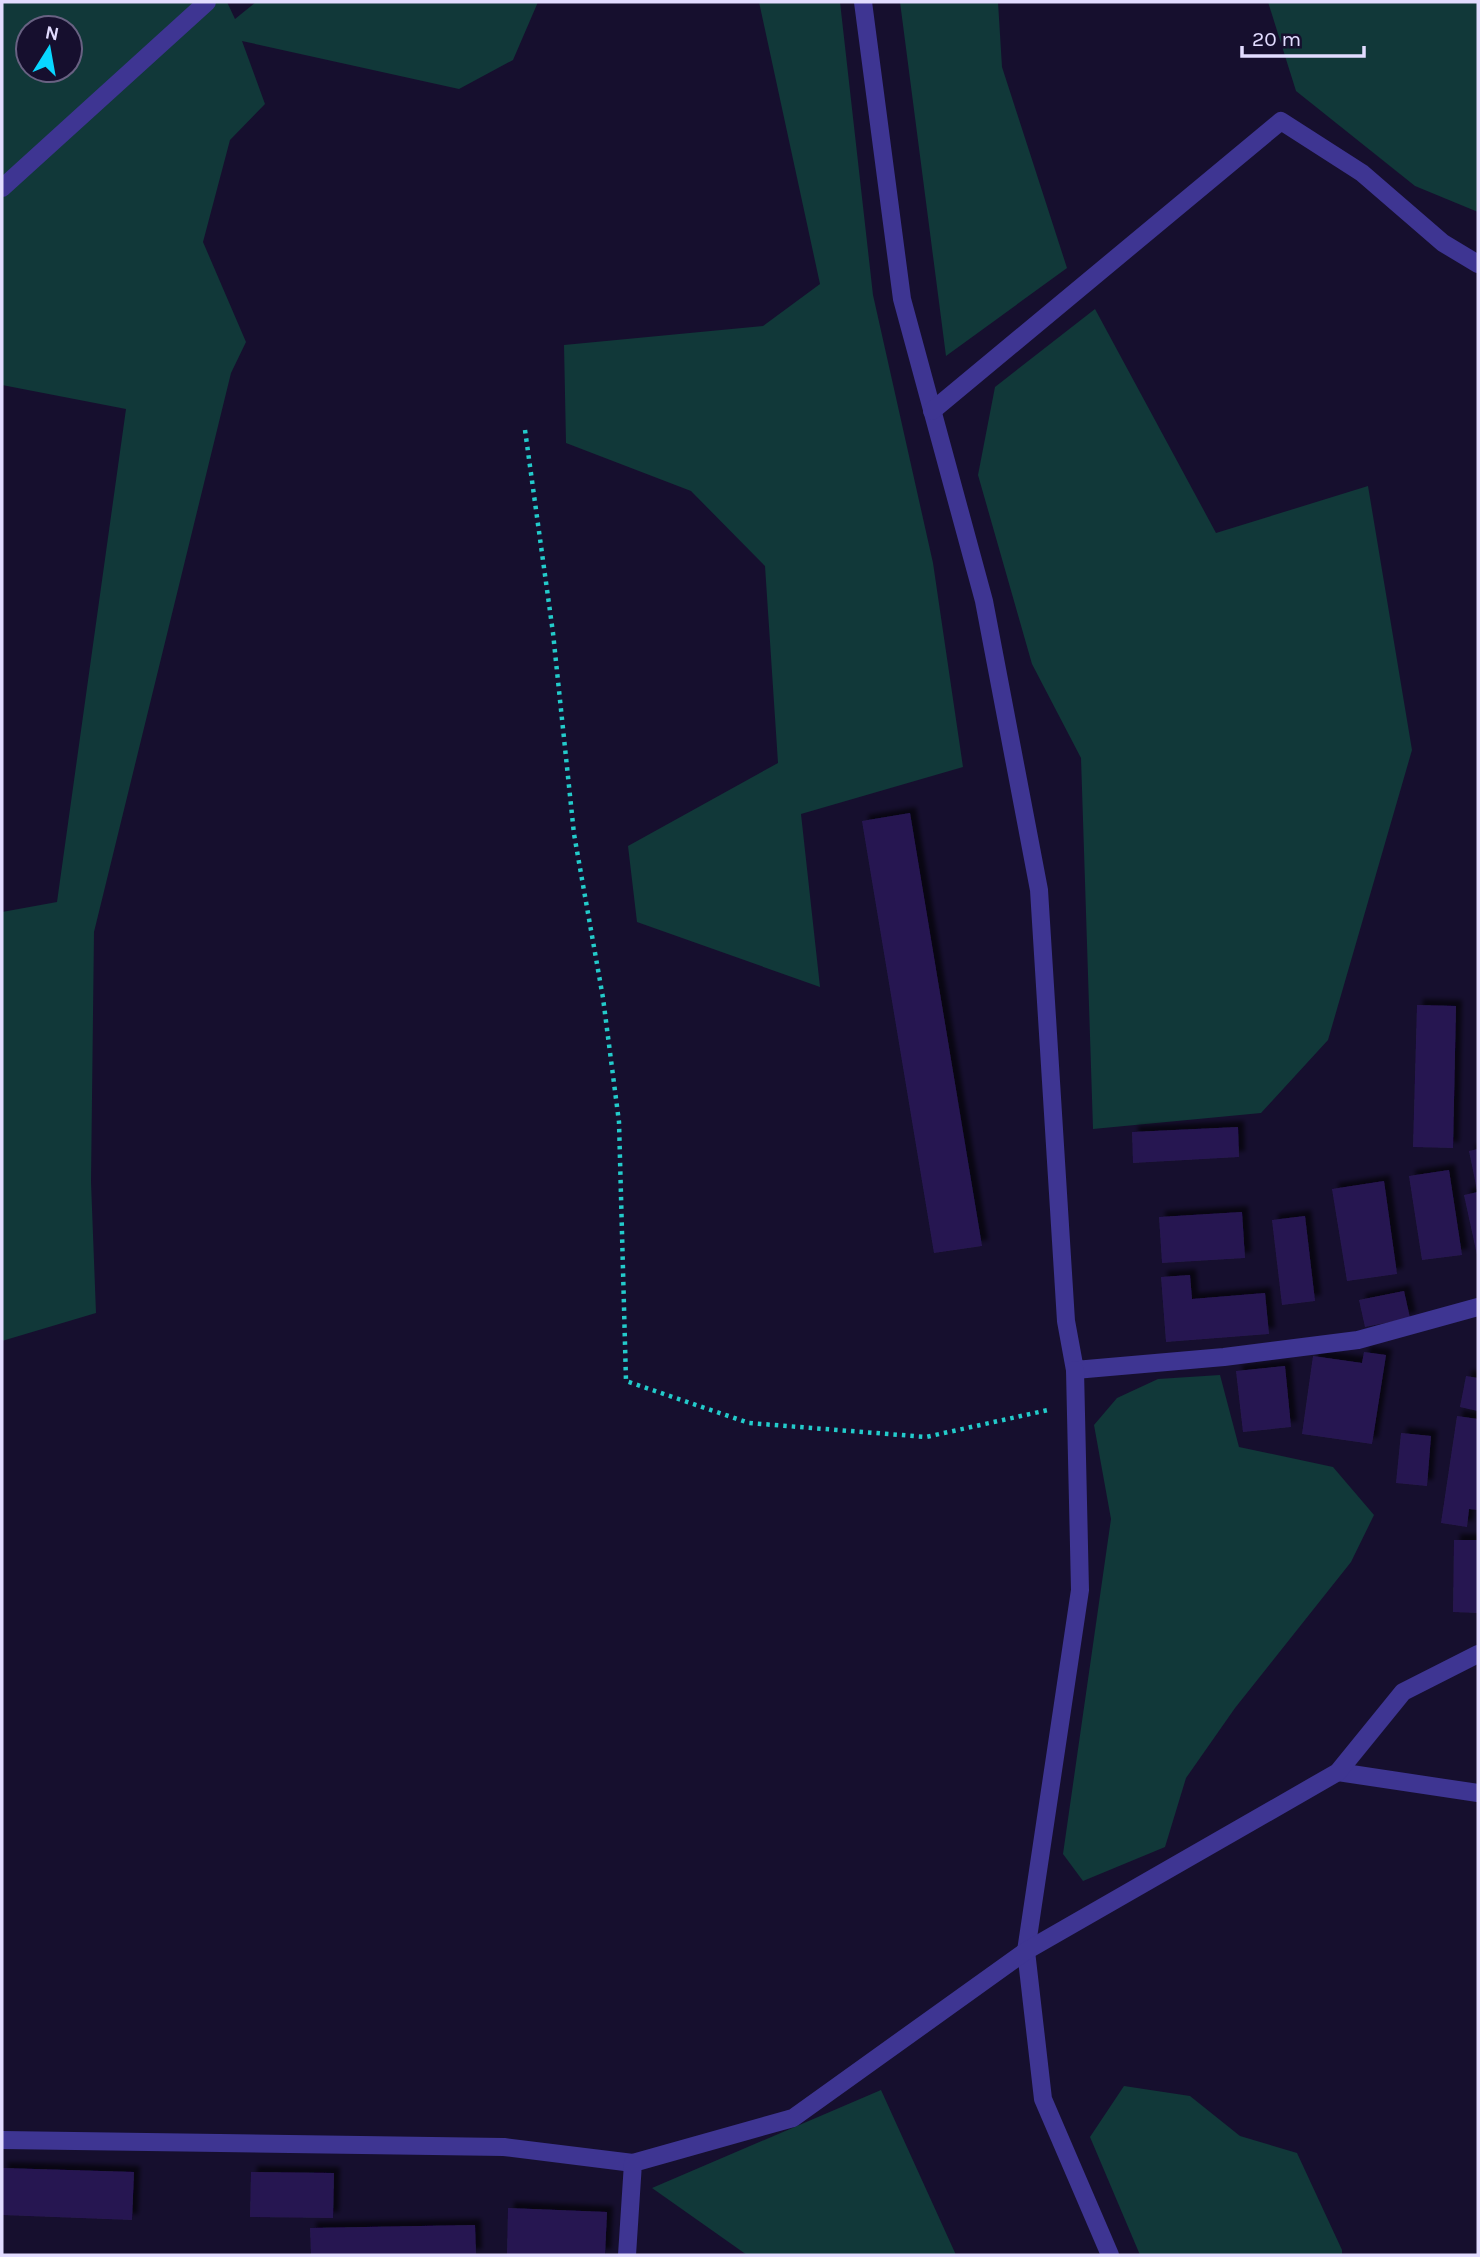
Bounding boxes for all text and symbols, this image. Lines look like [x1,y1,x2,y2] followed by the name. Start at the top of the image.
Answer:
[14,14,84,84] north arrow
[1242,14,1364,58] scale bar
[43,21,61,45] text: N
[1252,27,1301,51] text: 20 m

